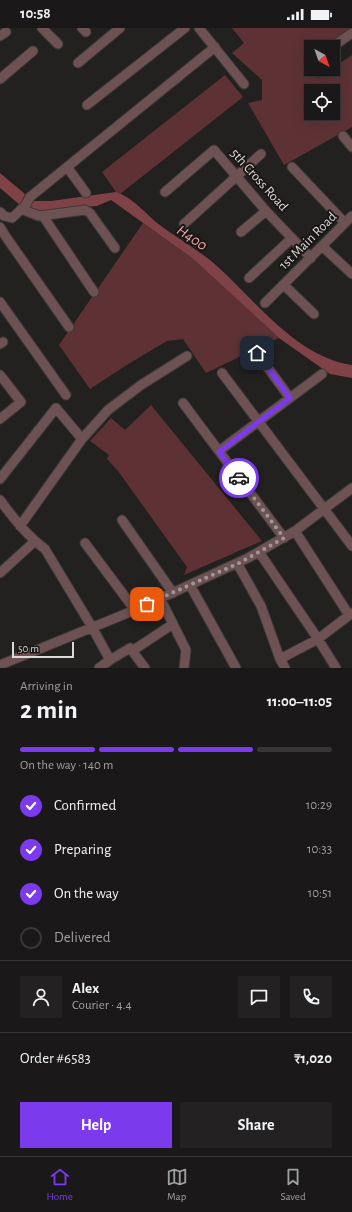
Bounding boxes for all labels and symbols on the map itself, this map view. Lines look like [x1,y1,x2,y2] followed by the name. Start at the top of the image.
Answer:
[304,40,340,76] north arrow
[227,146,291,214] street label: 5th Cross Road
[277,210,339,272] street label: 1st Main Road
[174,223,210,253] water label: H400
[240,336,274,370] pin
[219,458,259,498] courier
[130,587,164,621] pin
[12,640,74,659] scale bar

